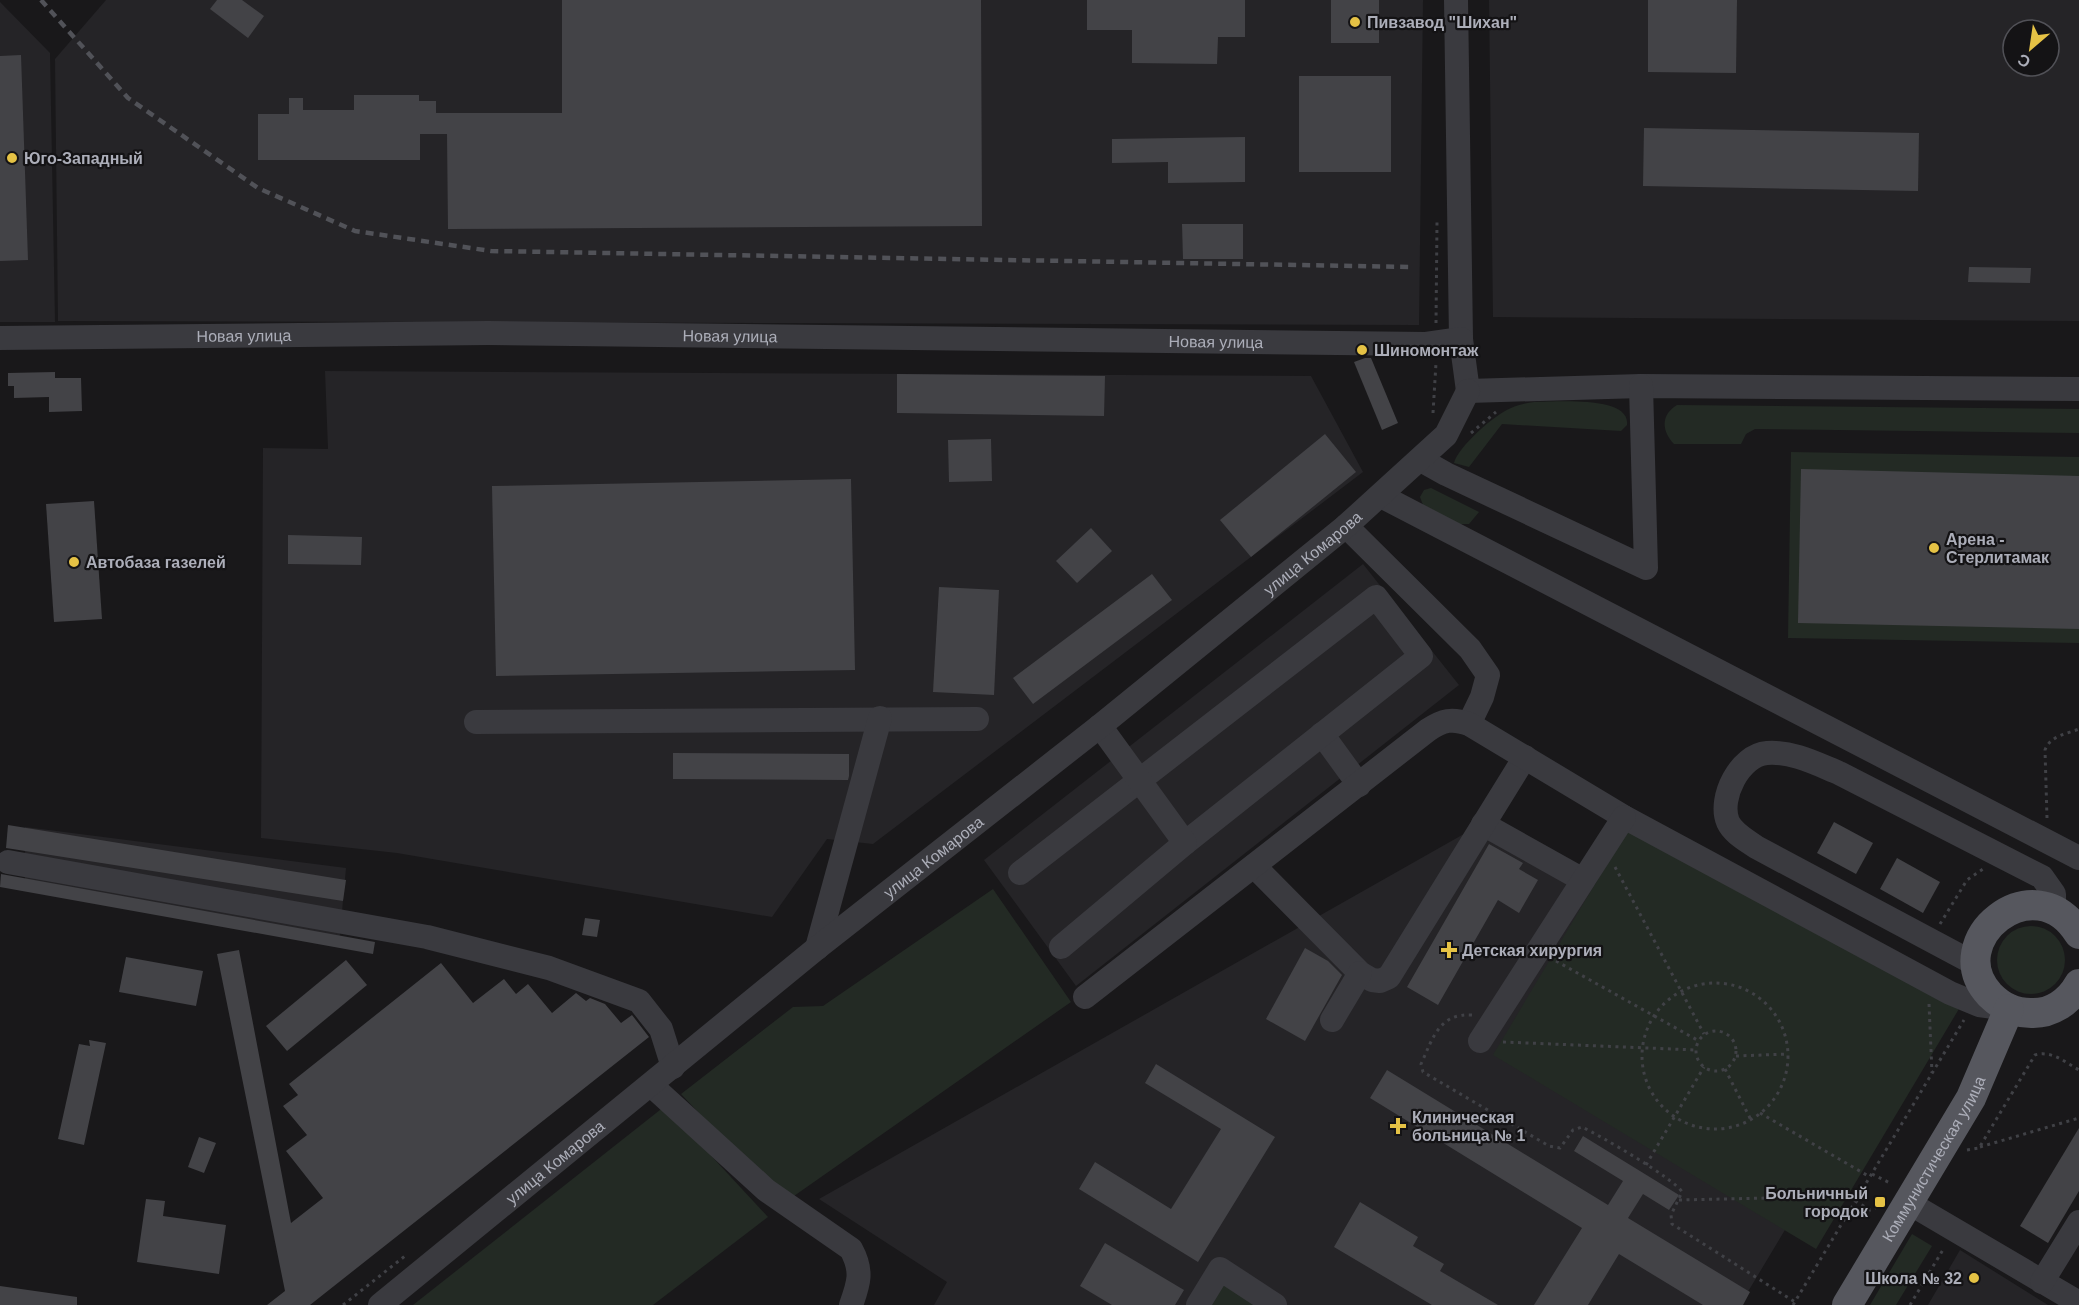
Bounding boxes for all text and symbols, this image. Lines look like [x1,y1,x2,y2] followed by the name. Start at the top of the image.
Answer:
[1367,14,1517,31] place label: Пивзавод "Шихан"
[1348,15,1362,29] marker: Пивзавод "Шихан"
[2001,18,2061,78] north arrow
[2014,50,2033,71] text: С
[24,150,143,167] place label: Юго-Западный
[5,151,19,165] marker: Юго-Западный
[196,327,292,345] street label: Новая улица
[682,327,778,345] street label: Новая улица
[1168,333,1264,351] street label: Новая улица
[1374,342,1479,359] place label: Шиномонтаж
[1355,343,1369,357] marker: Шиномонтаж
[1260,508,1365,598] street label: улица Комарова
[1946,531,2050,566] place label: Арена - Стерлитамак
[1927,541,1941,555] marker: Арена - Стерлитамак
[86,554,226,571] place label: Автобаза газелей
[67,555,81,569] marker: Автобаза газелей
[880,813,987,901] street label: улица Комарова
[1440,941,1458,959] marker: Детская хирургия
[1462,942,1602,959] place label: Детская хирургия
[1879,1073,1988,1245] street label: Коммунистическая улица
[1412,1109,1525,1144] place label: Клиническая больница № 1
[503,1117,608,1207] street label: улица Комарова
[1389,1117,1407,1135] marker: Клиническая больница № 1
[1765,1185,1869,1220] place label: Больничный городок
[1873,1195,1887,1209] marker: Больничный городок
[1865,1270,1962,1287] place label: Школа № 32
[1967,1271,1981,1285] marker: Школа № 32

